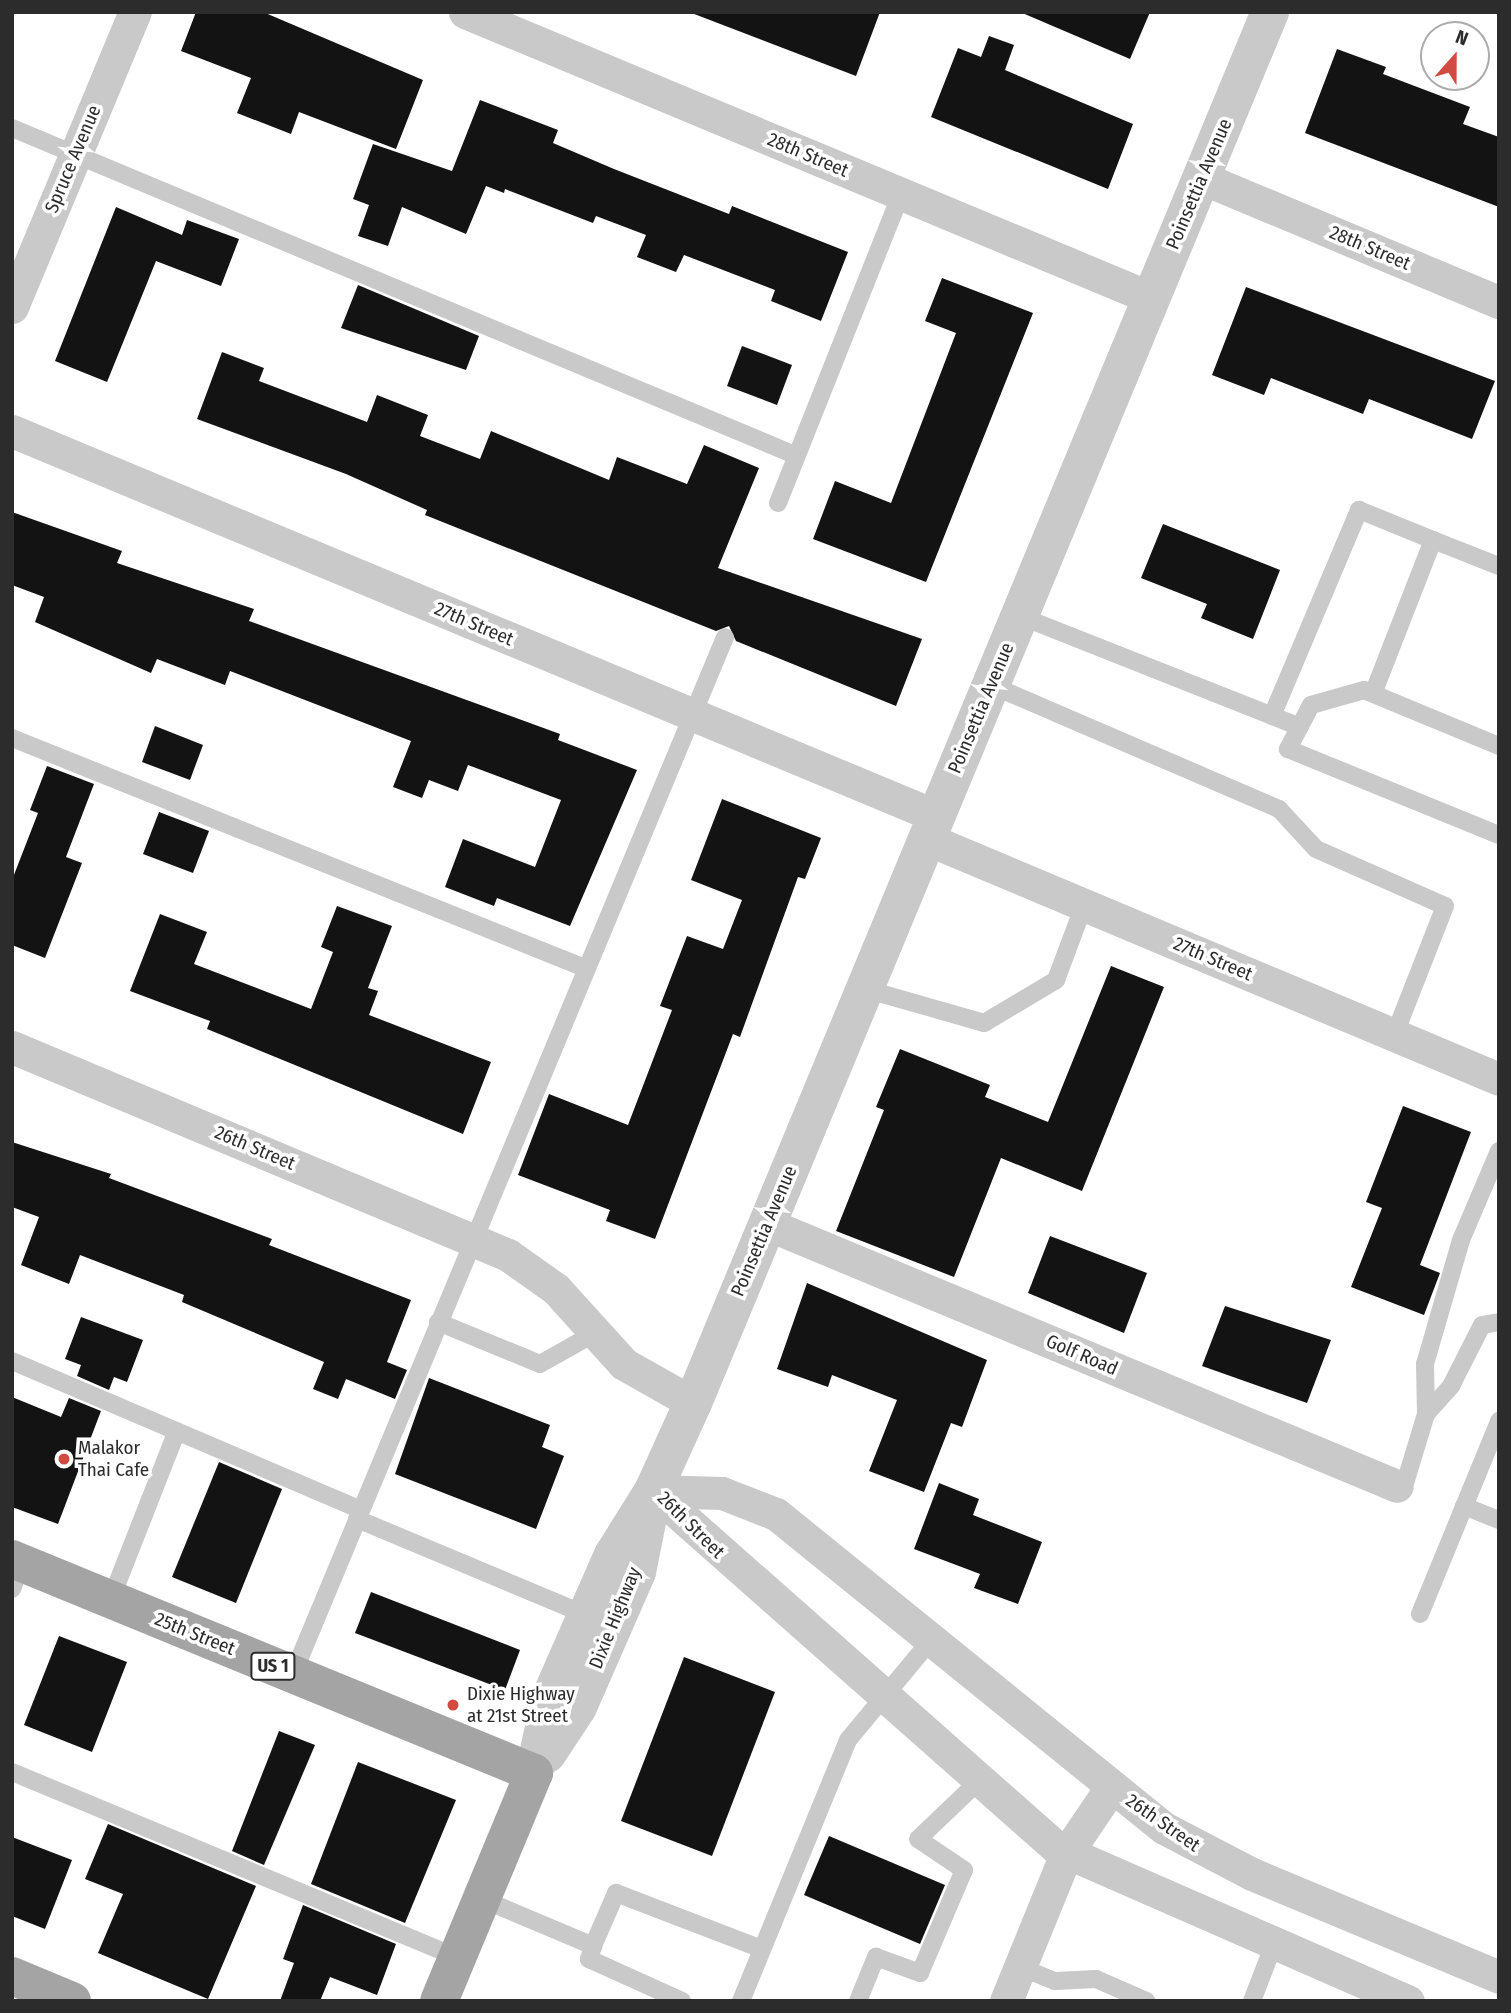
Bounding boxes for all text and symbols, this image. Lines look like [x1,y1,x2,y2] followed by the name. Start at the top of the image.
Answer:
[1420,21,1490,91] north arrow
[1453,25,1471,51] text: N
[40,102,106,216] street label: Spruce Avenue
[1161,115,1237,253] street label: Poinsettia Avenue
[764,128,852,182] street label: 28th Street
[1326,221,1414,275] street label: 28th Street
[431,597,517,651] street label: 27th Street
[943,639,1019,777] street label: Poinsettia Avenue
[1170,932,1256,986] street label: 27th Street
[211,1121,299,1175] street label: 26th Street
[726,1162,802,1300] street label: Poinsettia Avenue
[1043,1330,1121,1380] street label: Golf Road
[78,1437,149,1481] place label: Malakor Thai Cafe
[56,1451,72,1467] marker: Malakor Thai Cafe
[653,1487,729,1563] street label: 26th Street
[584,1564,646,1672] street label: Dixie Highway
[152,1608,238,1660] street label: 25th Street
[250,1652,296,1680] road number: US 1
[467,1683,575,1727] place label: Dixie Highway at 21st Street
[445,1697,461,1713] marker: Dixie Highway at 21st Street
[1122,1789,1204,1857] street label: 26th Street

